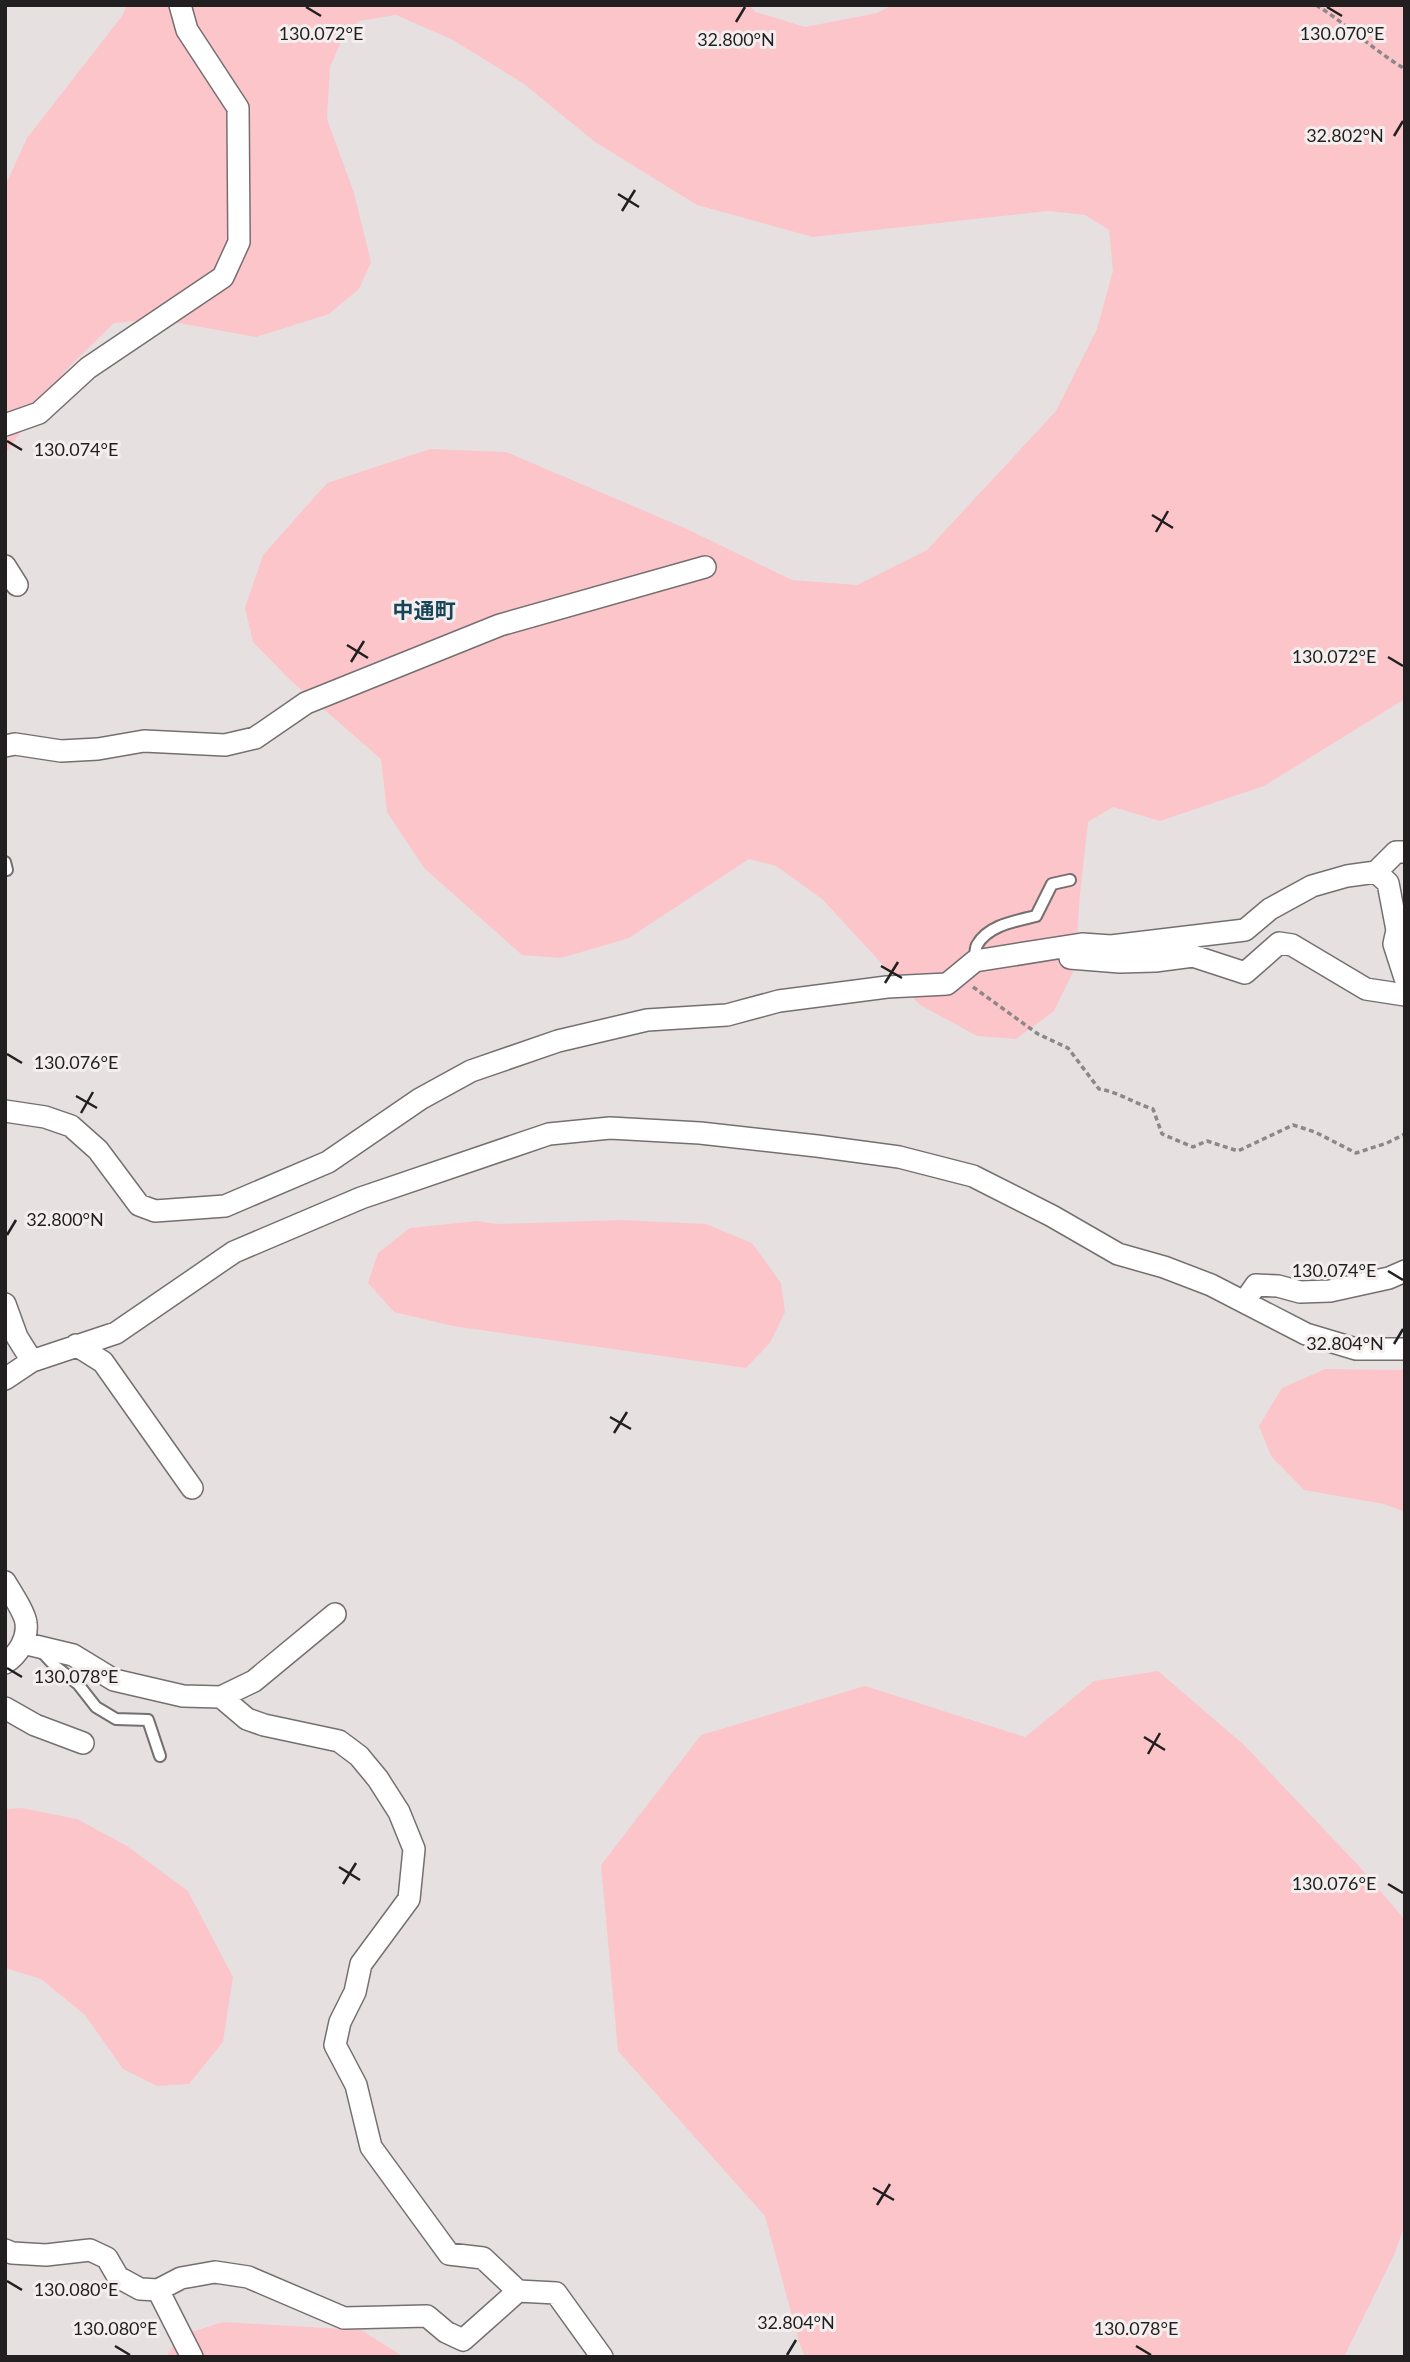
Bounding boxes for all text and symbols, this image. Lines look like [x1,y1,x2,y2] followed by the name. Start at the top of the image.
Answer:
[279,22,363,44] text: 130.072°E
[1300,22,1384,44] text: 130.070°E
[697,28,775,50] text: 32.800°N
[1306,124,1384,146] text: 32.802°N
[34,438,118,460] text: 130.074°E
[393,597,456,622] district label: 中通町
[1292,645,1376,667] text: 130.072°E
[34,1051,118,1073] text: 130.076°E
[26,1208,104,1230] text: 32.800°N
[1292,1259,1376,1281] text: 130.074°E
[1306,1332,1384,1354] text: 32.804°N
[34,1665,118,1687] text: 130.078°E
[1292,1872,1376,1894] text: 130.076°E
[34,2278,118,2300] text: 130.080°E
[757,2311,835,2333] text: 32.804°N
[73,2317,157,2339] text: 130.080°E
[1094,2317,1178,2339] text: 130.078°E

